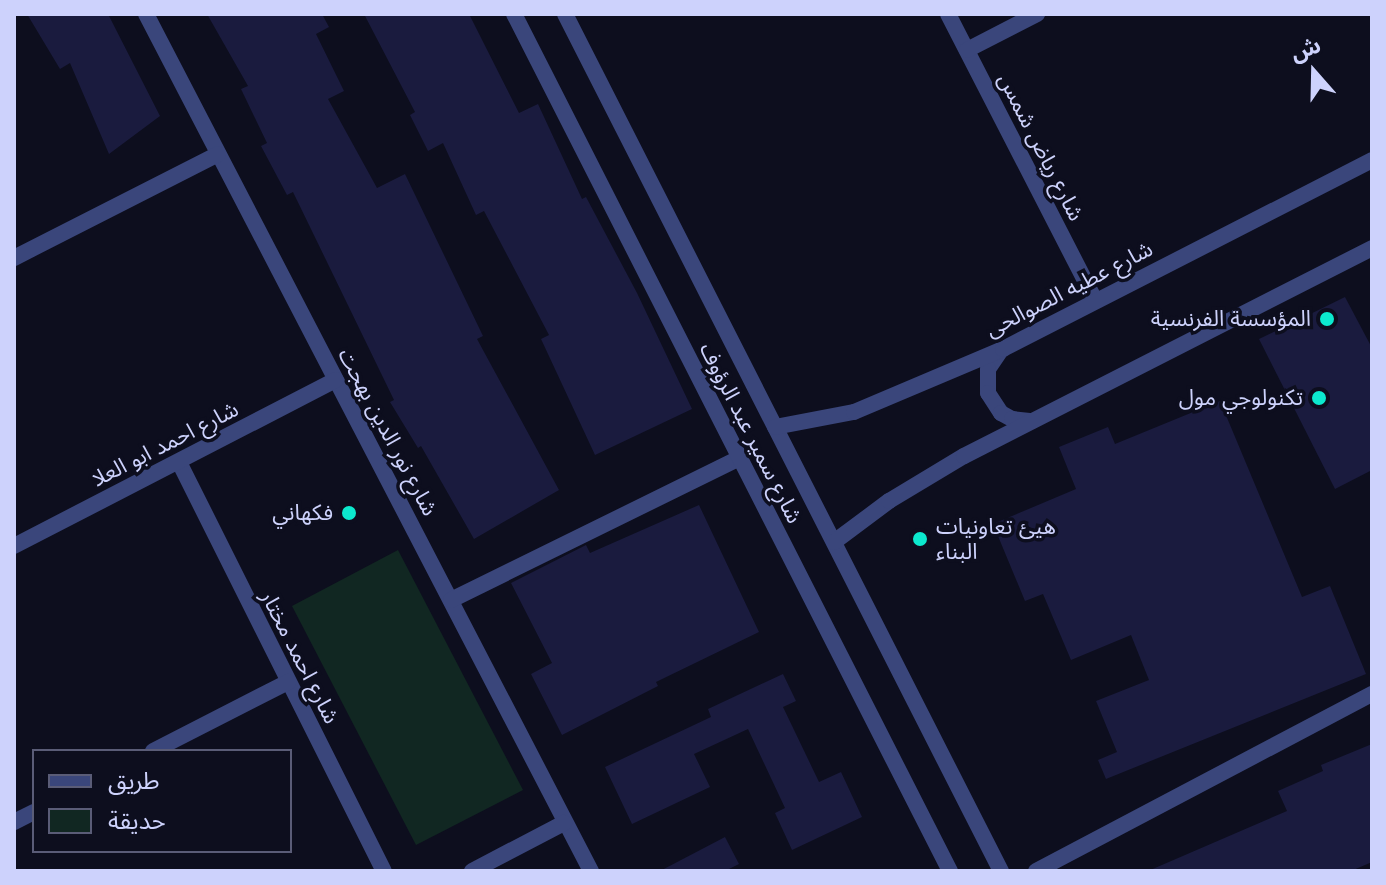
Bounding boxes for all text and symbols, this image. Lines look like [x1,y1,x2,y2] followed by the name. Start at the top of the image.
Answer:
[1274,32,1354,112] north arrow
[1287,32,1324,66] text: ش
[992,69,1090,225] street label: شارع رياض شمس
[981,235,1157,343] street label: شارع عطيه الصوالحى
[1151,306,1311,332] place label: المؤسسة الفرنسية
[1318,310,1336,328] marker: المؤسسة الفرنسية
[694,338,808,528] street label: شارع سمير عبد الرؤوف
[333,344,443,520] street label: شارع نور الدين بهجت
[1179,385,1303,411] place label: تكنولوجي مول
[1310,389,1328,407] marker: تكنولوجي مول
[87,396,243,492] street label: شارع احمد ابو العلا
[272,500,333,526] place label: فكهاني
[340,504,358,522] marker: فكهاني
[936,513,1056,564] place label: هيئ تعاونيات البناء
[911,530,929,548] marker: هيئ تعاونيات البناء
[255,586,345,728] street label: شارع احمد مختار
[32,749,292,853] legend
[108,767,160,794] text: طريق
[108,807,166,834] text: حديقة

